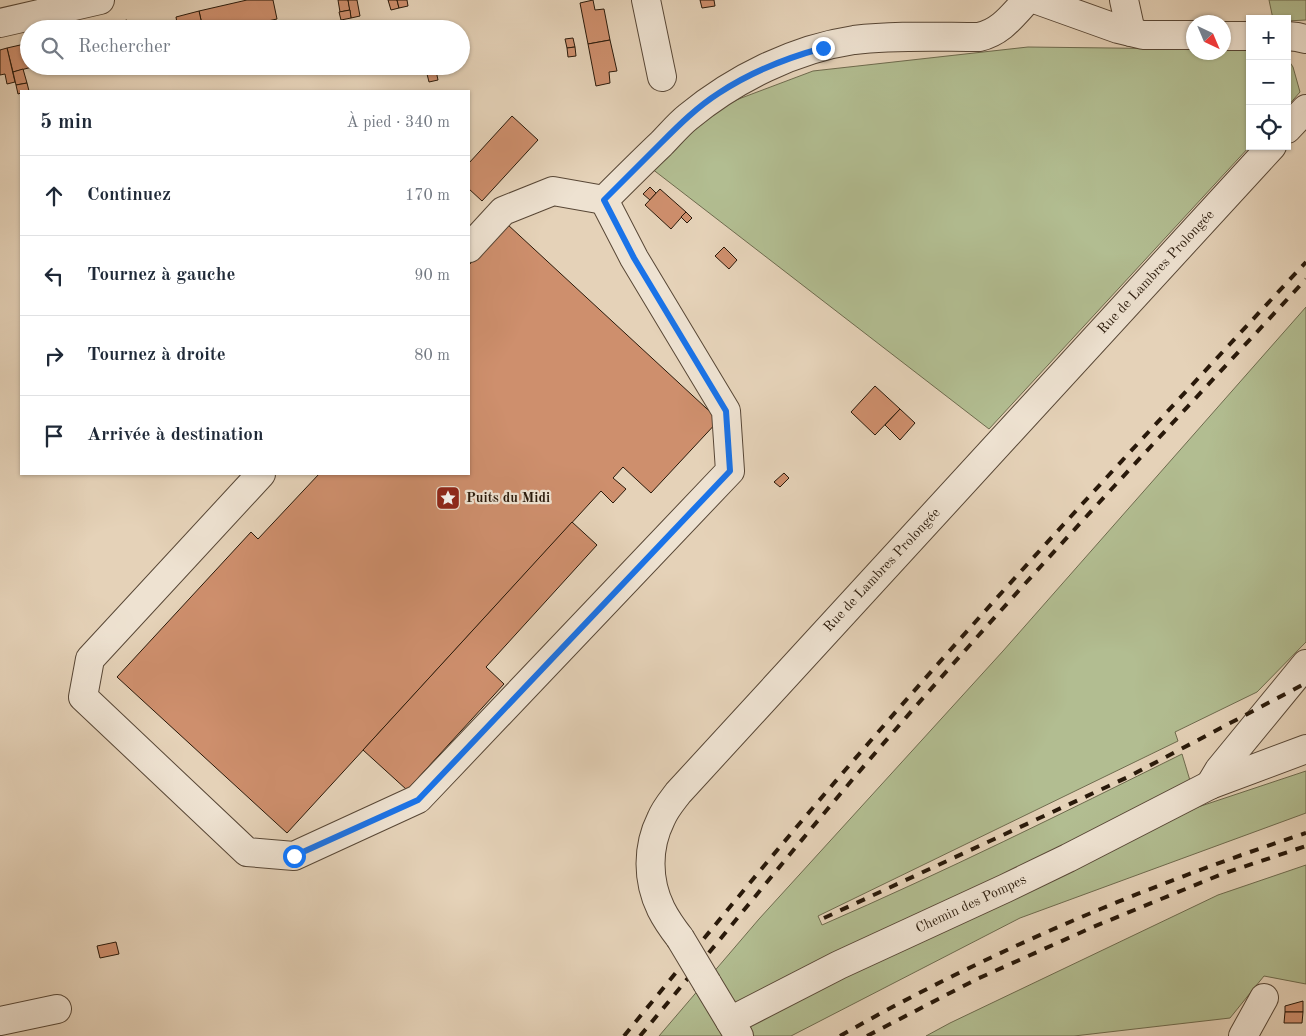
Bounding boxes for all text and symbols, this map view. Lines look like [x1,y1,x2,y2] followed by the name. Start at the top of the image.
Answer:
[1186,15,1231,60] north arrow
[1246,15,1291,150] map controls
[1246,15,1291,60] button: +
[20,20,470,75] search box
[38,34,66,62] icon: search
[812,37,835,60] route end
[78,38,171,57] text: Rechercher
[1246,60,1291,105] button: −
[1246,105,1291,150] button: locate
[40,112,93,133] text: 5 min
[347,115,450,131] text: À pied · 340 m
[40,182,68,210] icon: ahead
[87,186,171,205] text: Continuez
[405,188,450,204] text: 170 m
[1095,208,1217,336] street label: Rue de Lambres Prolongée
[40,262,68,290] icon: left
[87,266,235,285] text: Tournez à gauche
[414,268,450,284] text: 90 m
[40,342,68,370] icon: right
[87,346,226,365] text: Tournez à droite
[414,348,450,364] text: 80 m
[40,422,68,450] icon: arrive
[87,426,263,445] text: Arrivée à destination
[435,485,461,511] place icon: Puits du Midi
[466,491,550,505] place label: Puits du Midi
[821,506,943,634] street label: Rue de Lambres Prolongée
[283,845,306,868] route start
[914,872,1028,936] street label: Chemin des Pompes

